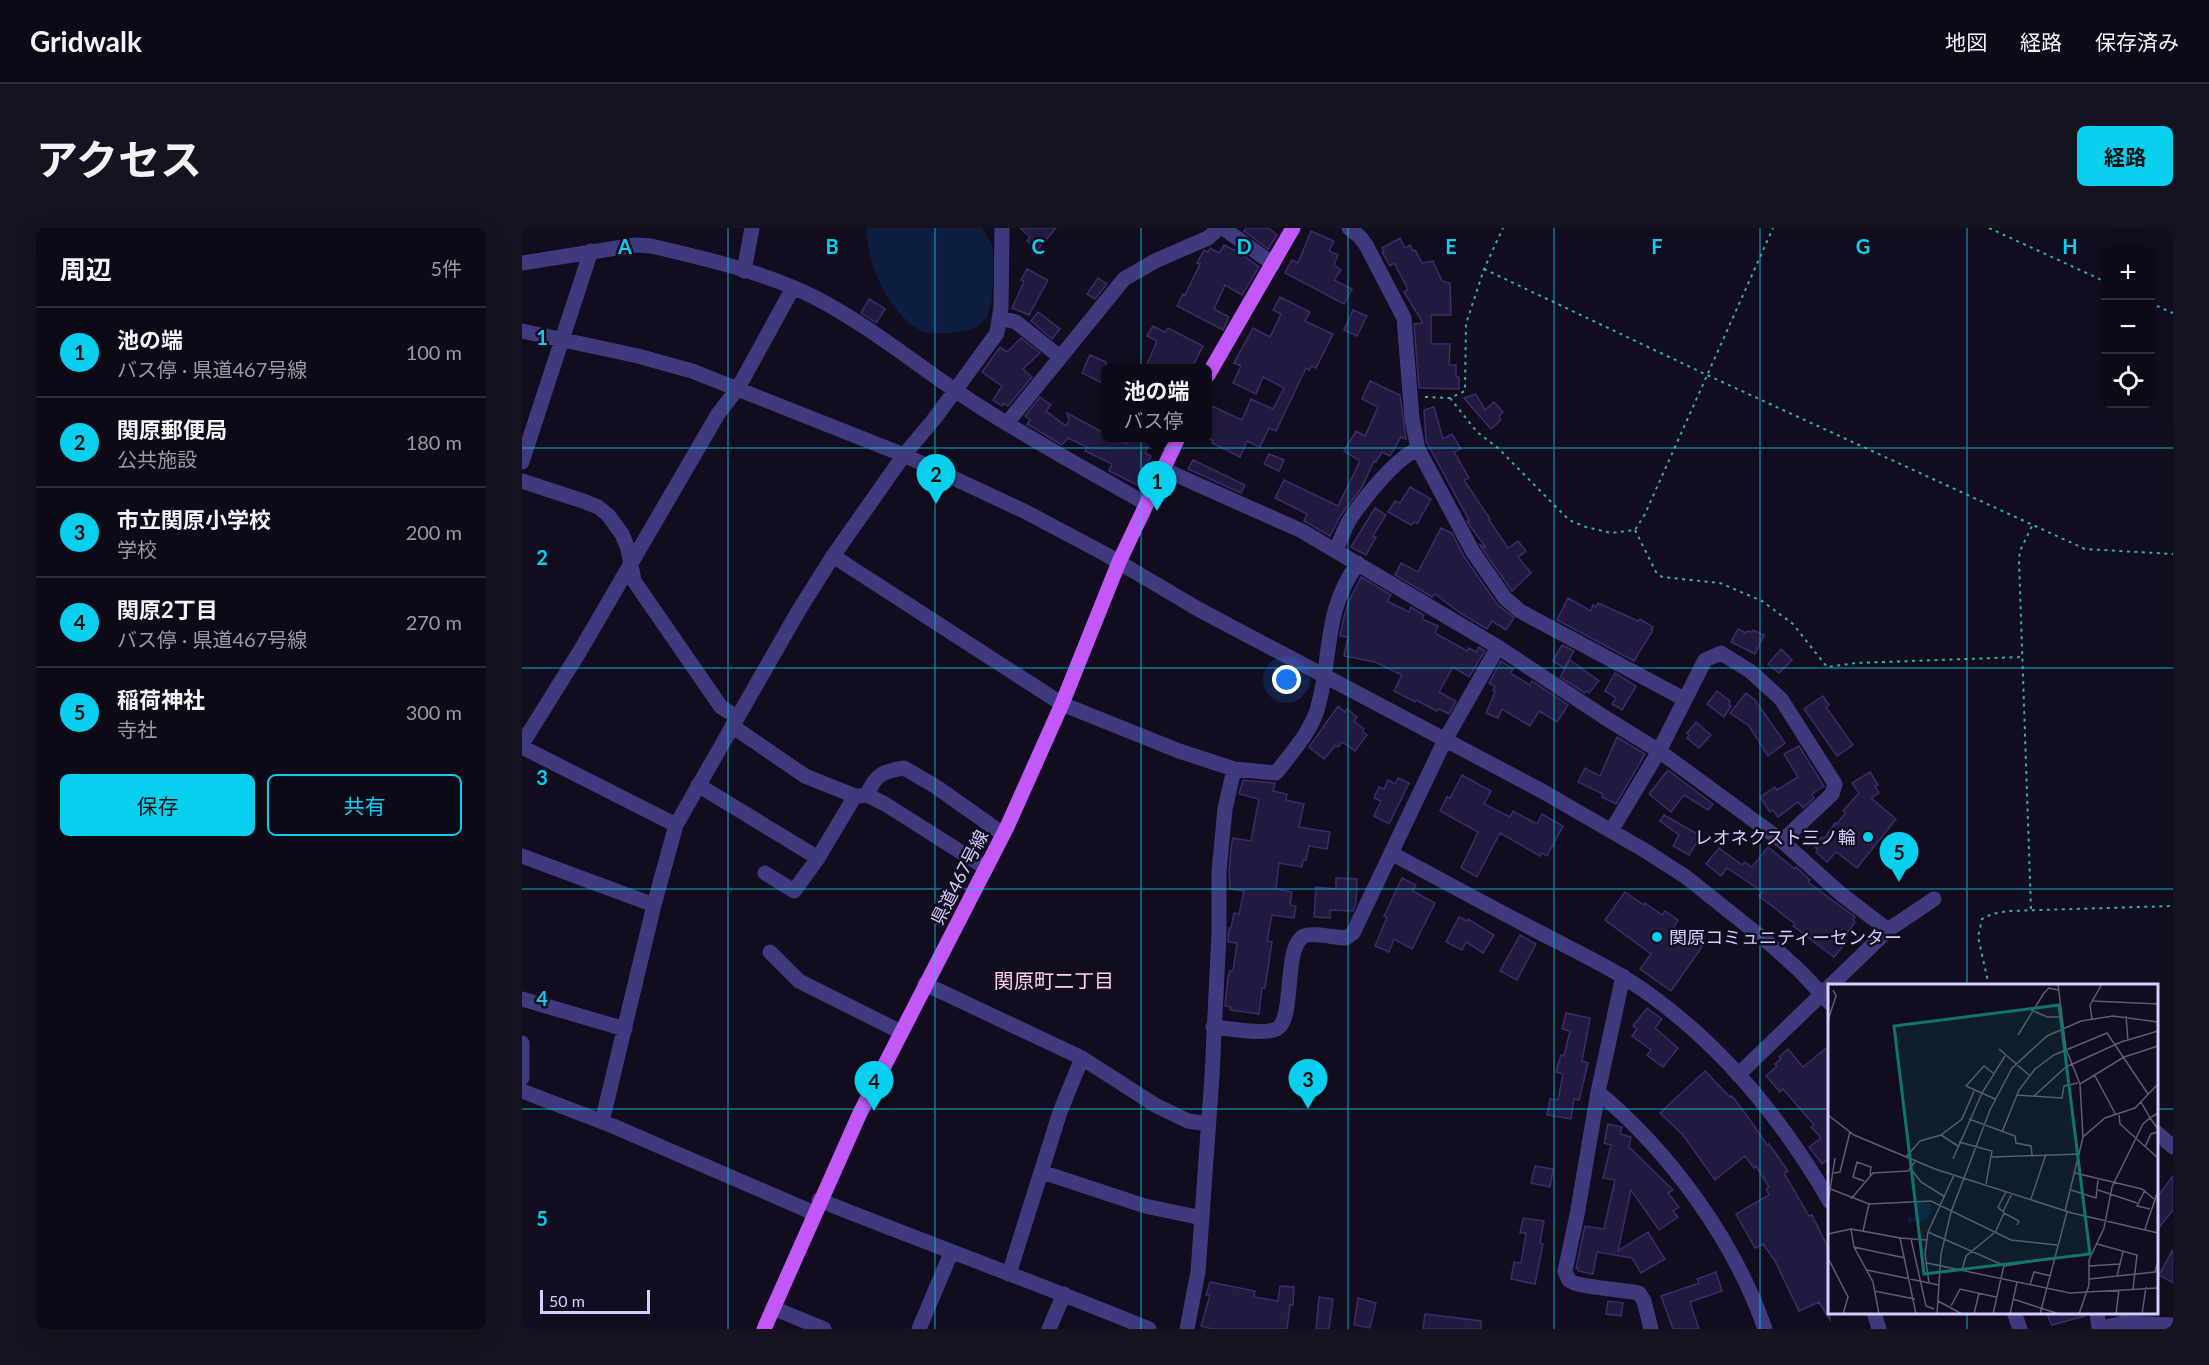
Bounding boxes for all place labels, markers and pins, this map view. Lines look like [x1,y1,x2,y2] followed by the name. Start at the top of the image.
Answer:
[916,454,956,504] pin: 2
[1138,462,1176,511] pin: 1
[1695,826,1856,848] place label: レオネクスト三ノ輪
[1861,830,1875,844] marker: レオネクスト三ノ輪
[1880,832,1918,882] pin: 5
[1669,926,1902,948] place label: 関原コミュニティーセンター
[1650,930,1664,944] marker: 関原コミュニティーセンター
[1288,1060,1328,1109] pin: 3
[854,1062,894,1111] pin: 4

